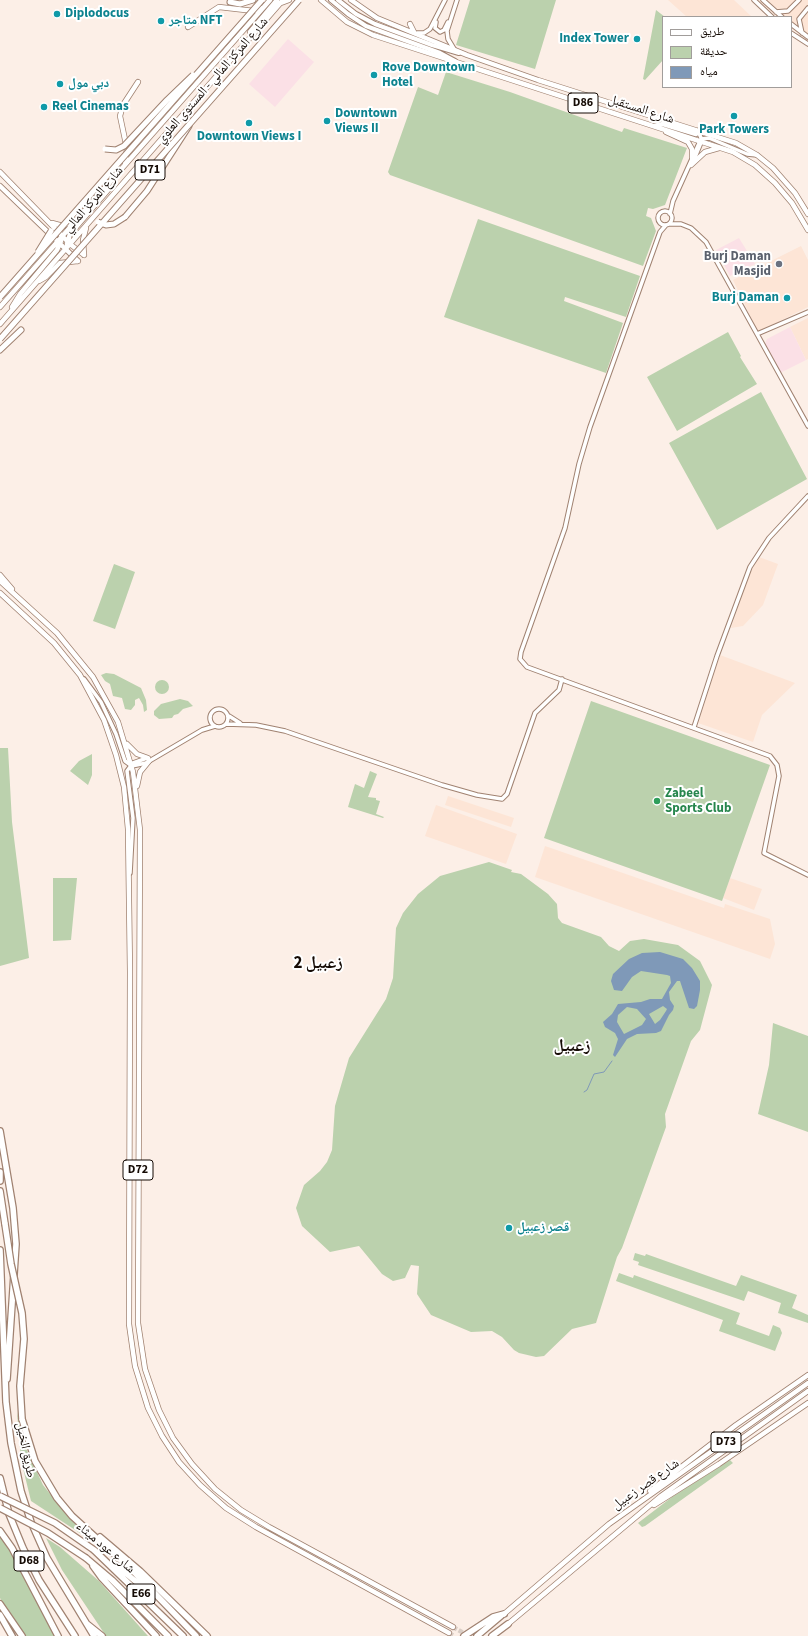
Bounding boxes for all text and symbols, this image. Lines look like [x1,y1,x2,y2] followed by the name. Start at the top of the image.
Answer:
[65,6,129,22] place label: Diplodocus
[52,9,62,19] marker: Diplodocus
[169,13,222,29] place label: متاجر NFT
[154,15,272,147] street label: شارع المركز المالي - المستوى العلوي
[156,16,166,26] marker: متاجر NFT
[662,16,792,88] legend
[700,23,725,40] text: طريق
[559,31,629,47] place label: Index Tower
[632,34,642,44] marker: Index Tower
[700,43,728,60] text: حديقة
[382,60,475,91] place label: Rove Downtown Hotel
[700,63,718,80] text: مياه
[369,70,379,80] marker: Rove Downtown Hotel
[68,76,109,92] place label: دبي مول
[55,79,65,89] marker: دبي مول
[606,92,676,128] street label: شارع المستقبل
[568,93,598,113] road number: D86
[52,99,129,115] place label: Reel Cinemas
[39,102,49,112] marker: Reel Cinemas
[335,106,397,137] place label: Downtown Views II
[729,111,739,121] marker: Park Towers
[322,116,332,126] marker: Downtown Views II
[244,118,254,128] marker: Downtown Views I
[699,122,769,138] place label: Park Towers
[197,129,301,145] place label: Downtown Views I
[135,160,165,180] road number: D71
[61,163,127,237] street label: شارع المركز المالي
[704,249,771,280] place label: Burj Daman Masjid
[774,259,784,269] marker: Burj Daman Masjid
[712,290,779,306] place label: Burj Daman
[782,293,792,303] marker: Burj Daman
[665,786,731,817] place label: Zabeel Sports Club
[652,796,662,806] marker: Zabeel Sports Club
[293,954,343,974] district label: زعبيل 2
[554,1037,590,1057] district label: زعبيل
[123,1160,153,1180] road number: D72
[517,1220,569,1236] place label: قصر زعبيل
[504,1223,514,1233] marker: قصر زعبيل
[12,1421,38,1479] street label: طريق الخيل
[711,1432,741,1452] road number: D73
[609,1456,683,1514] street label: شارع قصر زعبيل
[72,1519,138,1577] street label: شارع عود ميثاء
[14,1551,44,1571] road number: D68
[127,1584,155,1604] road number: E66

